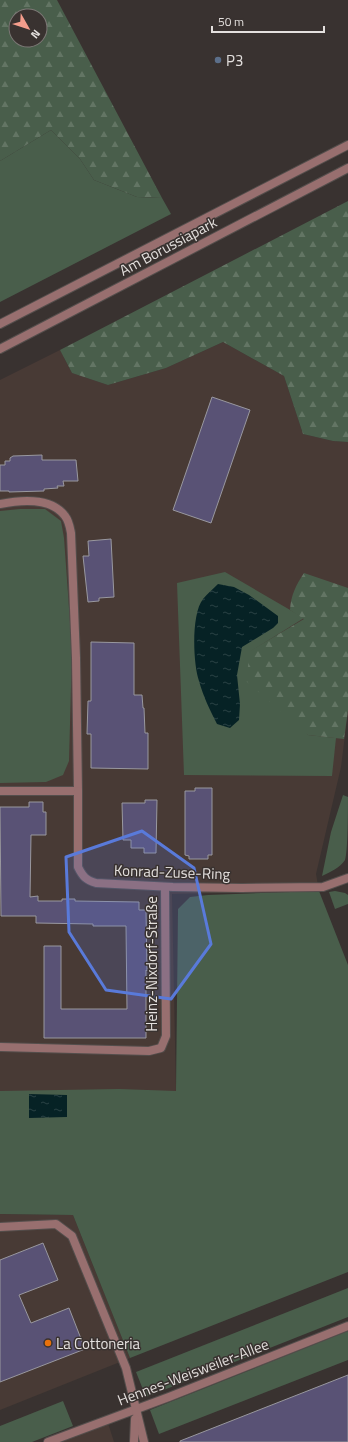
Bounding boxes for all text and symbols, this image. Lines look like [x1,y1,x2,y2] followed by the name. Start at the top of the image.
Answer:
[8,8,48,48] north arrow
[212,8,324,34] scale bar
[218,12,244,31] text: 50 m
[27,26,44,42] text: N
[226,49,243,72] place label: P3
[213,55,223,65] marker: P3
[115,211,221,281] street label: Am Borussiapark
[113,858,231,886] street label: Konrad-Zuse-Ring
[140,896,163,1032] street label: Heinz-Nixdorf-Straße
[56,1332,140,1355] place label: La Cottoneria
[114,1333,272,1411] street label: Hennes-Weisweiler-Allee
[43,1338,53,1348] marker: La Cottoneria

